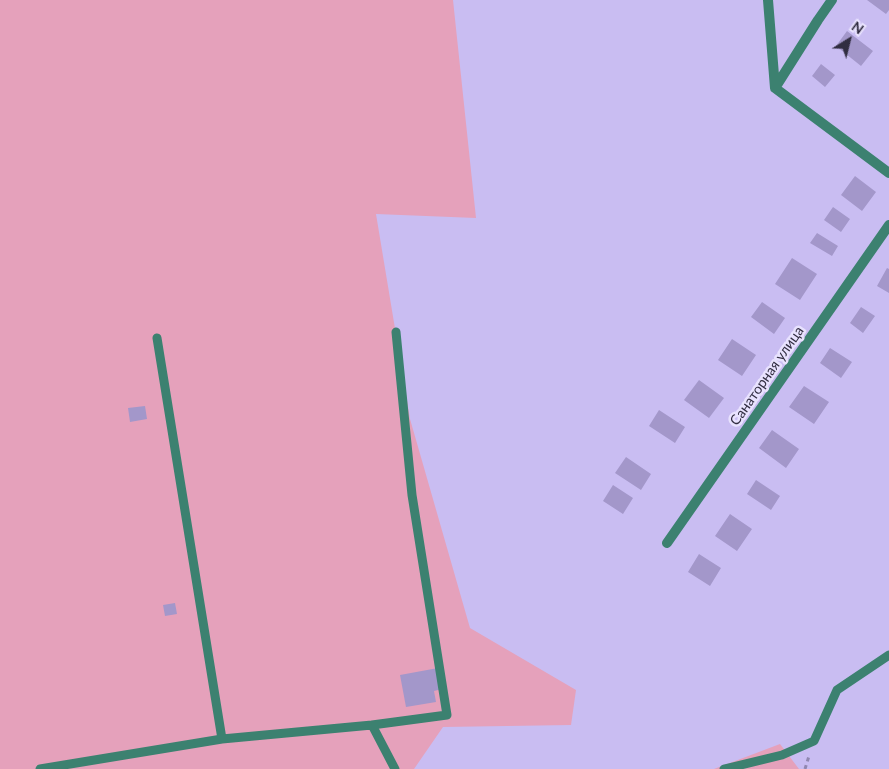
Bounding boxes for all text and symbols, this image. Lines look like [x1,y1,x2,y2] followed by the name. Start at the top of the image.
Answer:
[824,15,874,65] north arrow
[849,17,867,38] text: N
[727,323,807,429] street label: Санаторная улица

